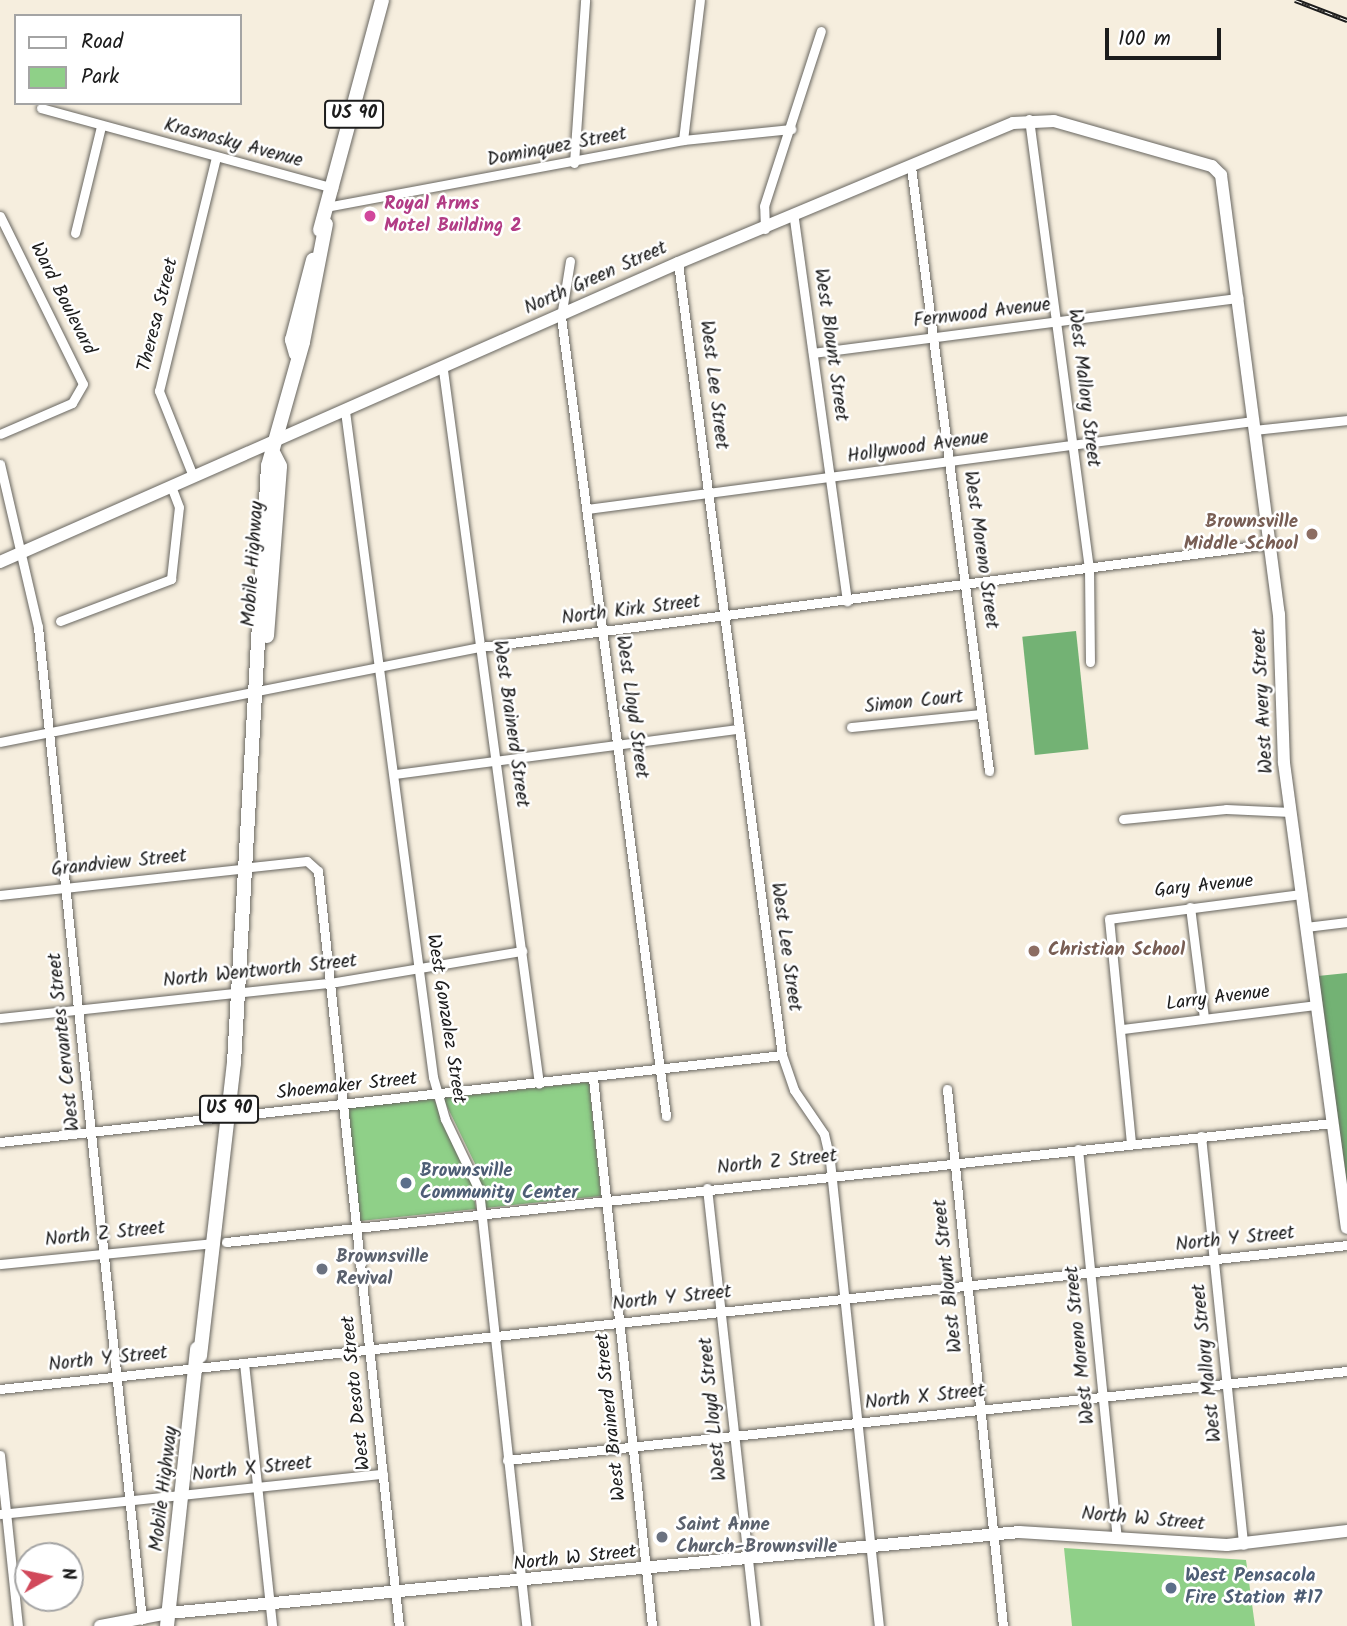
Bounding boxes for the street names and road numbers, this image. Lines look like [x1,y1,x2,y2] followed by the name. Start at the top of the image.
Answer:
[322,100,386,128] road number: US 90
[161,115,305,173] street label: Krasnosky Avenue
[485,123,629,173] street label: Dominquez Street
[521,237,671,321] street label: North Green Street
[24,239,100,359] street label: Ward Boulevard
[134,256,184,374] street label: Theresa Street
[808,267,852,423] street label: West Blount Street
[912,294,1052,334] street label: Fernwood Avenue
[1062,308,1104,468] street label: West Mallory Street
[694,319,732,451] street label: West Lee Street
[846,427,990,469] street label: Hollywood Avenue
[958,469,1002,631] street label: West Moreno Street
[238,500,270,628] street label: Mobile Highway
[560,591,702,631] street label: North Kirk Street
[1249,628,1279,774] street label: West Avery Street
[610,634,652,780] street label: West Lloyd Street
[487,639,533,809] street label: West Brainerd Street
[864,686,964,720] street label: Simon Court
[50,846,188,882] street label: Grandview Street
[1153,870,1255,904] street label: Gary Avenue
[765,881,805,1013] street label: West Lee Street
[420,933,470,1105] street label: West Gonzalez Street
[162,950,358,994] street label: North Wentworth Street
[44,952,86,1132] street label: West Cervantes Street
[1165,981,1271,1017] street label: Larry Avenue
[276,1068,418,1106] street label: Shoemaker Street
[198,1094,260,1124] road number: US 90
[716,1145,838,1181] street label: North Z Street
[930,1198,968,1354] street label: West Blount Street
[44,1217,166,1253] street label: North Z Street
[1174,1222,1296,1258] street label: North Y Street
[1061,1265,1101,1425] street label: West Moreno Street
[611,1281,733,1317] street label: North Y Street
[1188,1283,1228,1443] street label: West Mallory Street
[338,1314,376,1472] street label: West Desoto Street
[592,1332,632,1502] street label: West Brainerd Street
[695,1336,733,1482] street label: West Lloyd Street
[47,1342,169,1378] street label: North Y Street
[864,1380,986,1416] street label: North X Street
[146,1425,184,1553] street label: Mobile Highway
[191,1452,313,1488] street label: North X Street
[1080,1503,1206,1537] street label: North W Street
[512,1541,638,1577] street label: North W Street

